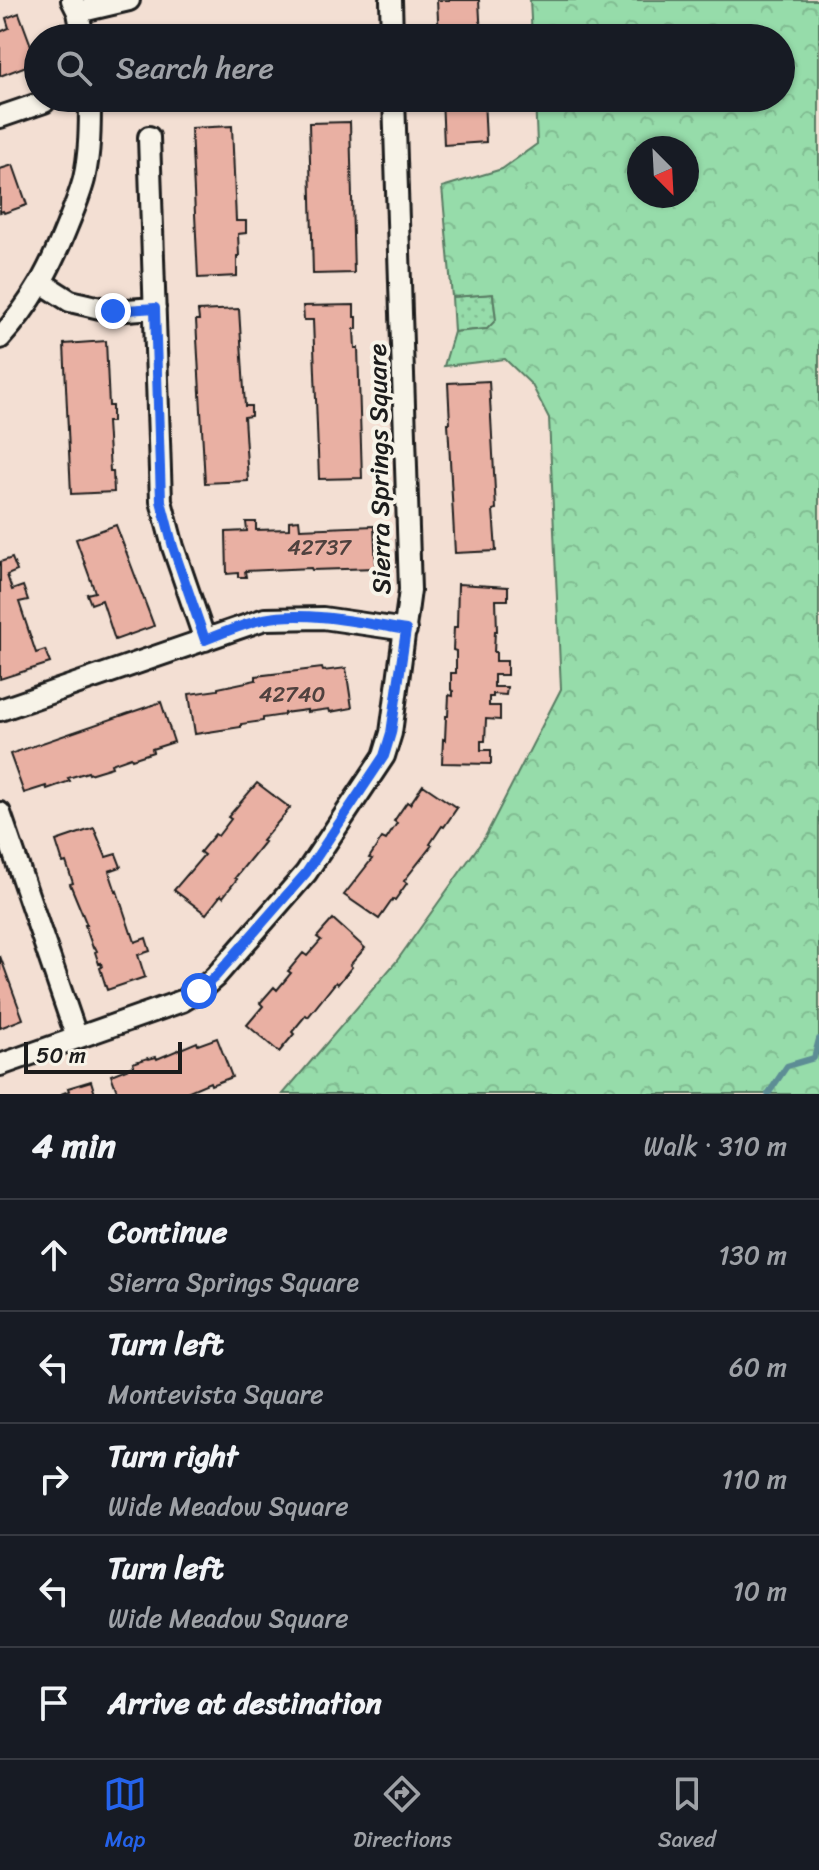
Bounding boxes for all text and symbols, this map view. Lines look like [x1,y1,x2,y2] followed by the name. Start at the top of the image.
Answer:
[24,24,795,112] search box
[116,41,274,95] text: Search here
[52,46,96,90] icon: search
[627,136,699,208] north arrow
[95,293,131,329] route end
[354,343,404,595] street label: Sierra Springs Square
[287,528,352,567] house number: 42737
[259,675,325,714] house number: 42740
[181,973,217,1009] route start
[36,1036,86,1075] text: 50 m
[24,1038,182,1074] scale bar
[32,1116,116,1176] text: 4 min
[644,1123,787,1169] text: Walk · 310 m
[108,1205,227,1259] text: Continue
[718,1232,787,1278] text: 130 m
[32,1233,76,1277] icon: ahead
[108,1259,359,1305] text: Sierra Springs Square
[108,1317,224,1371] text: Turn left
[729,1344,787,1390] text: 60 m
[32,1345,76,1389] icon: left
[108,1371,324,1417] text: Montevista Square
[108,1429,238,1483] text: Turn right
[722,1456,787,1502] text: 110 m
[32,1457,76,1501] icon: right
[108,1483,349,1529] text: Wide Meadow Square
[108,1541,224,1595] text: Turn left
[733,1568,787,1614] text: 10 m
[32,1569,76,1613] icon: left
[108,1595,349,1641] text: Wide Meadow Square
[108,1676,382,1730] text: Arrive at destination
[32,1681,76,1725] icon: arrive
[103,1772,147,1859] tab: Map
[353,1772,452,1859] tab: Directions
[658,1772,716,1859] tab: Saved

